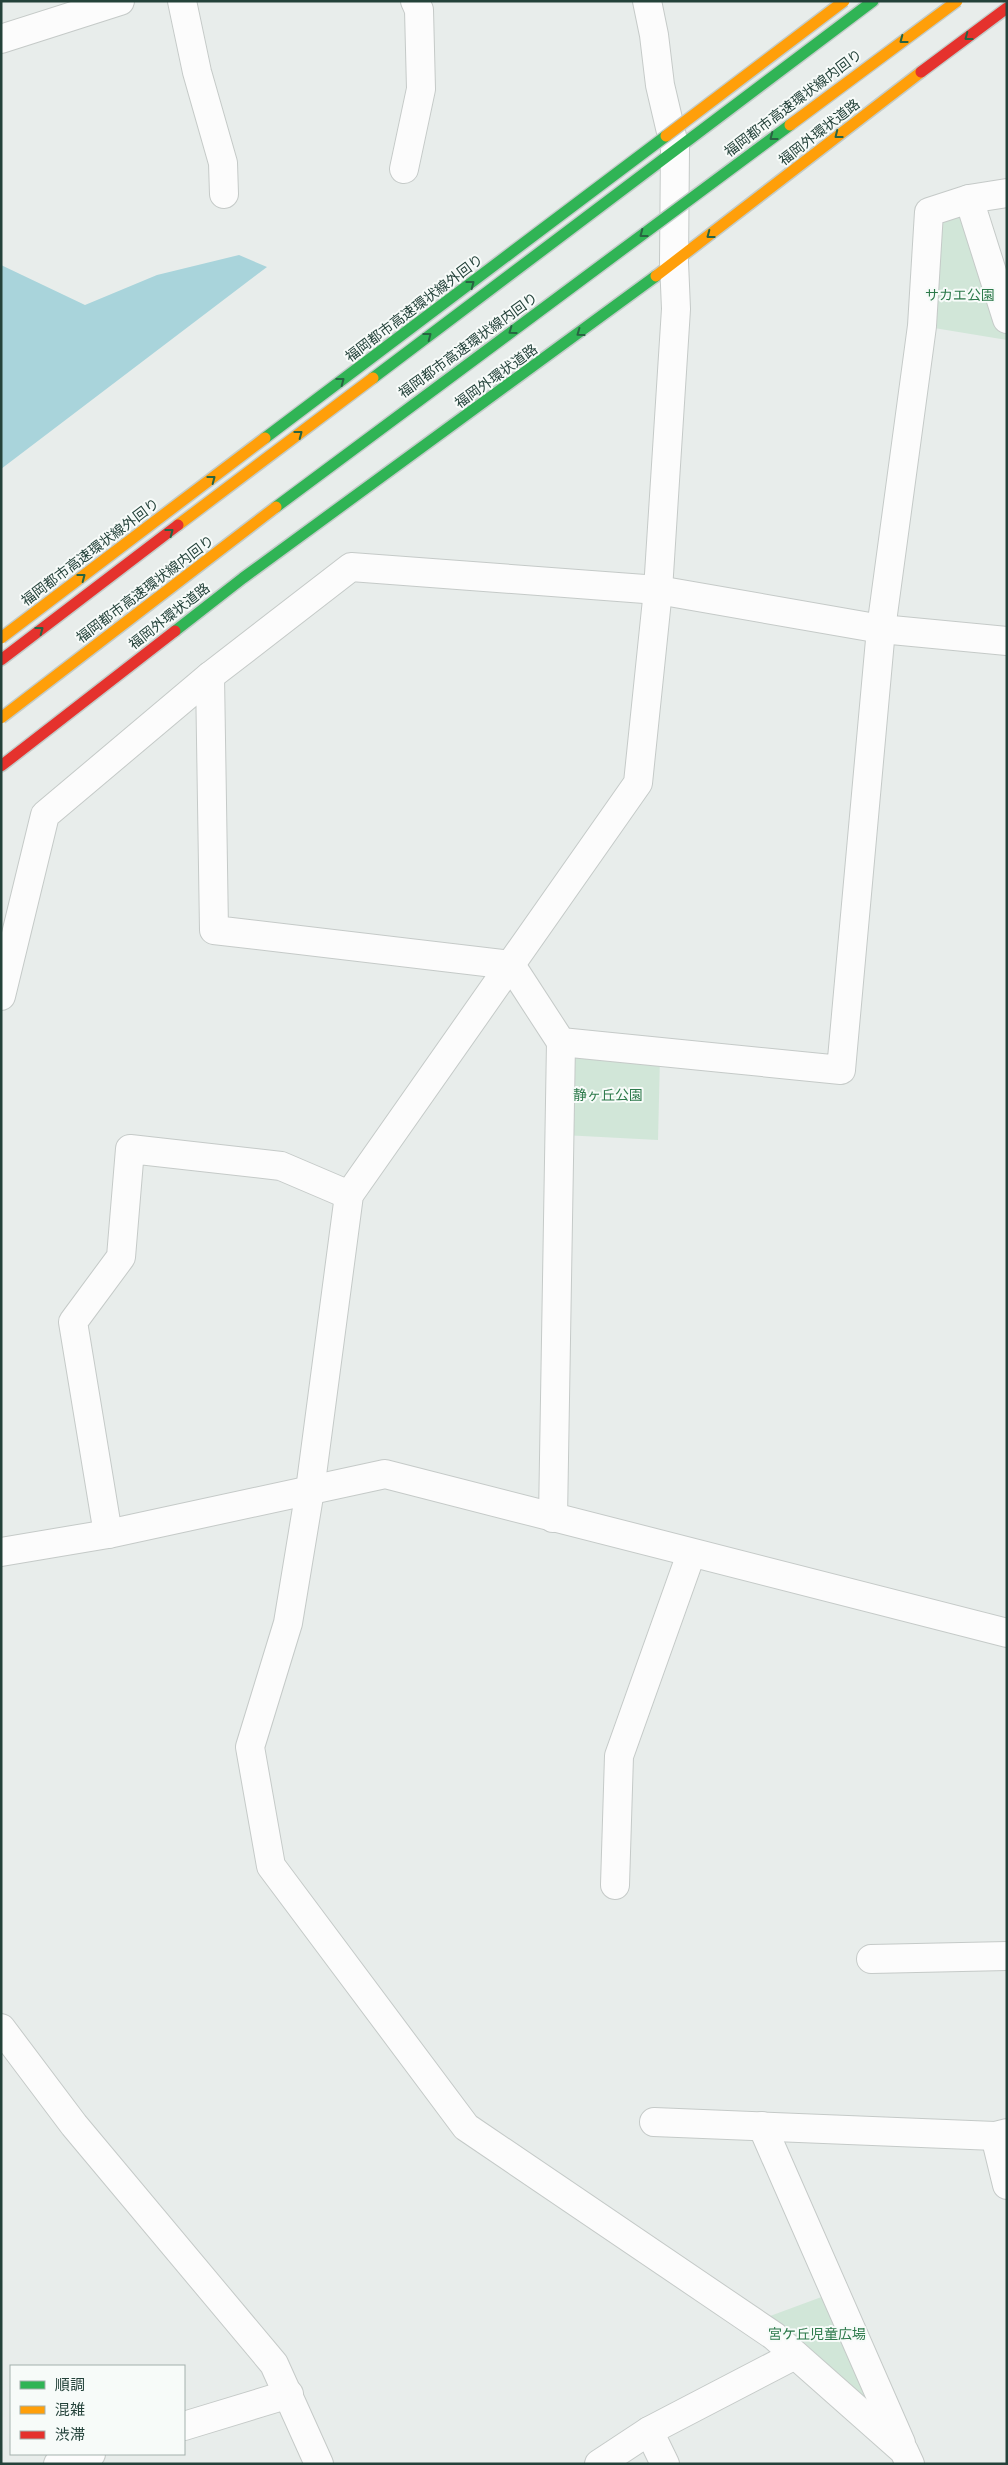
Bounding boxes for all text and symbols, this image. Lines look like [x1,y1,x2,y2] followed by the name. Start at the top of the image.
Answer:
[965,32,974,40] one-way arrow
[899,34,909,43] one-way arrow
[721,46,866,161] street label: 福岡都市高速環状線内回り
[775,96,863,169] street label: 福岡外環状道路
[835,130,844,138] one-way arrow
[769,131,779,140] one-way arrow
[639,228,649,237] one-way arrow
[706,229,716,238] one-way arrow
[342,251,487,366] street label: 福岡都市高速環状線外回り
[465,281,474,289] one-way arrow
[925,287,995,304] park label: サカエ公園
[395,289,541,402] street label: 福岡都市高速環状線内回り
[508,325,518,334] one-way arrow
[576,327,586,336] one-way arrow
[422,333,431,341] one-way arrow
[452,341,541,412] street label: 福岡外環状道路
[335,379,344,387] one-way arrow
[293,431,303,440] one-way arrow
[206,477,215,485] one-way arrow
[18,495,163,610] street label: 福岡都市高速環状線外回り
[164,529,173,538] one-way arrow
[73,532,218,647] street label: 福岡都市高速環状線内回り
[76,575,85,583] one-way arrow
[125,580,213,653] street label: 福岡外環状道路
[34,628,43,636] one-way arrow
[573,1087,643,1104] park label: 静ヶ丘公園
[768,2326,866,2343] park label: 宮ケ丘児童広場
[10,2365,185,2455] legend
[55,2376,85,2394] text: 順調
[55,2401,85,2419] text: 混雑
[55,2426,85,2444] text: 渋滞

